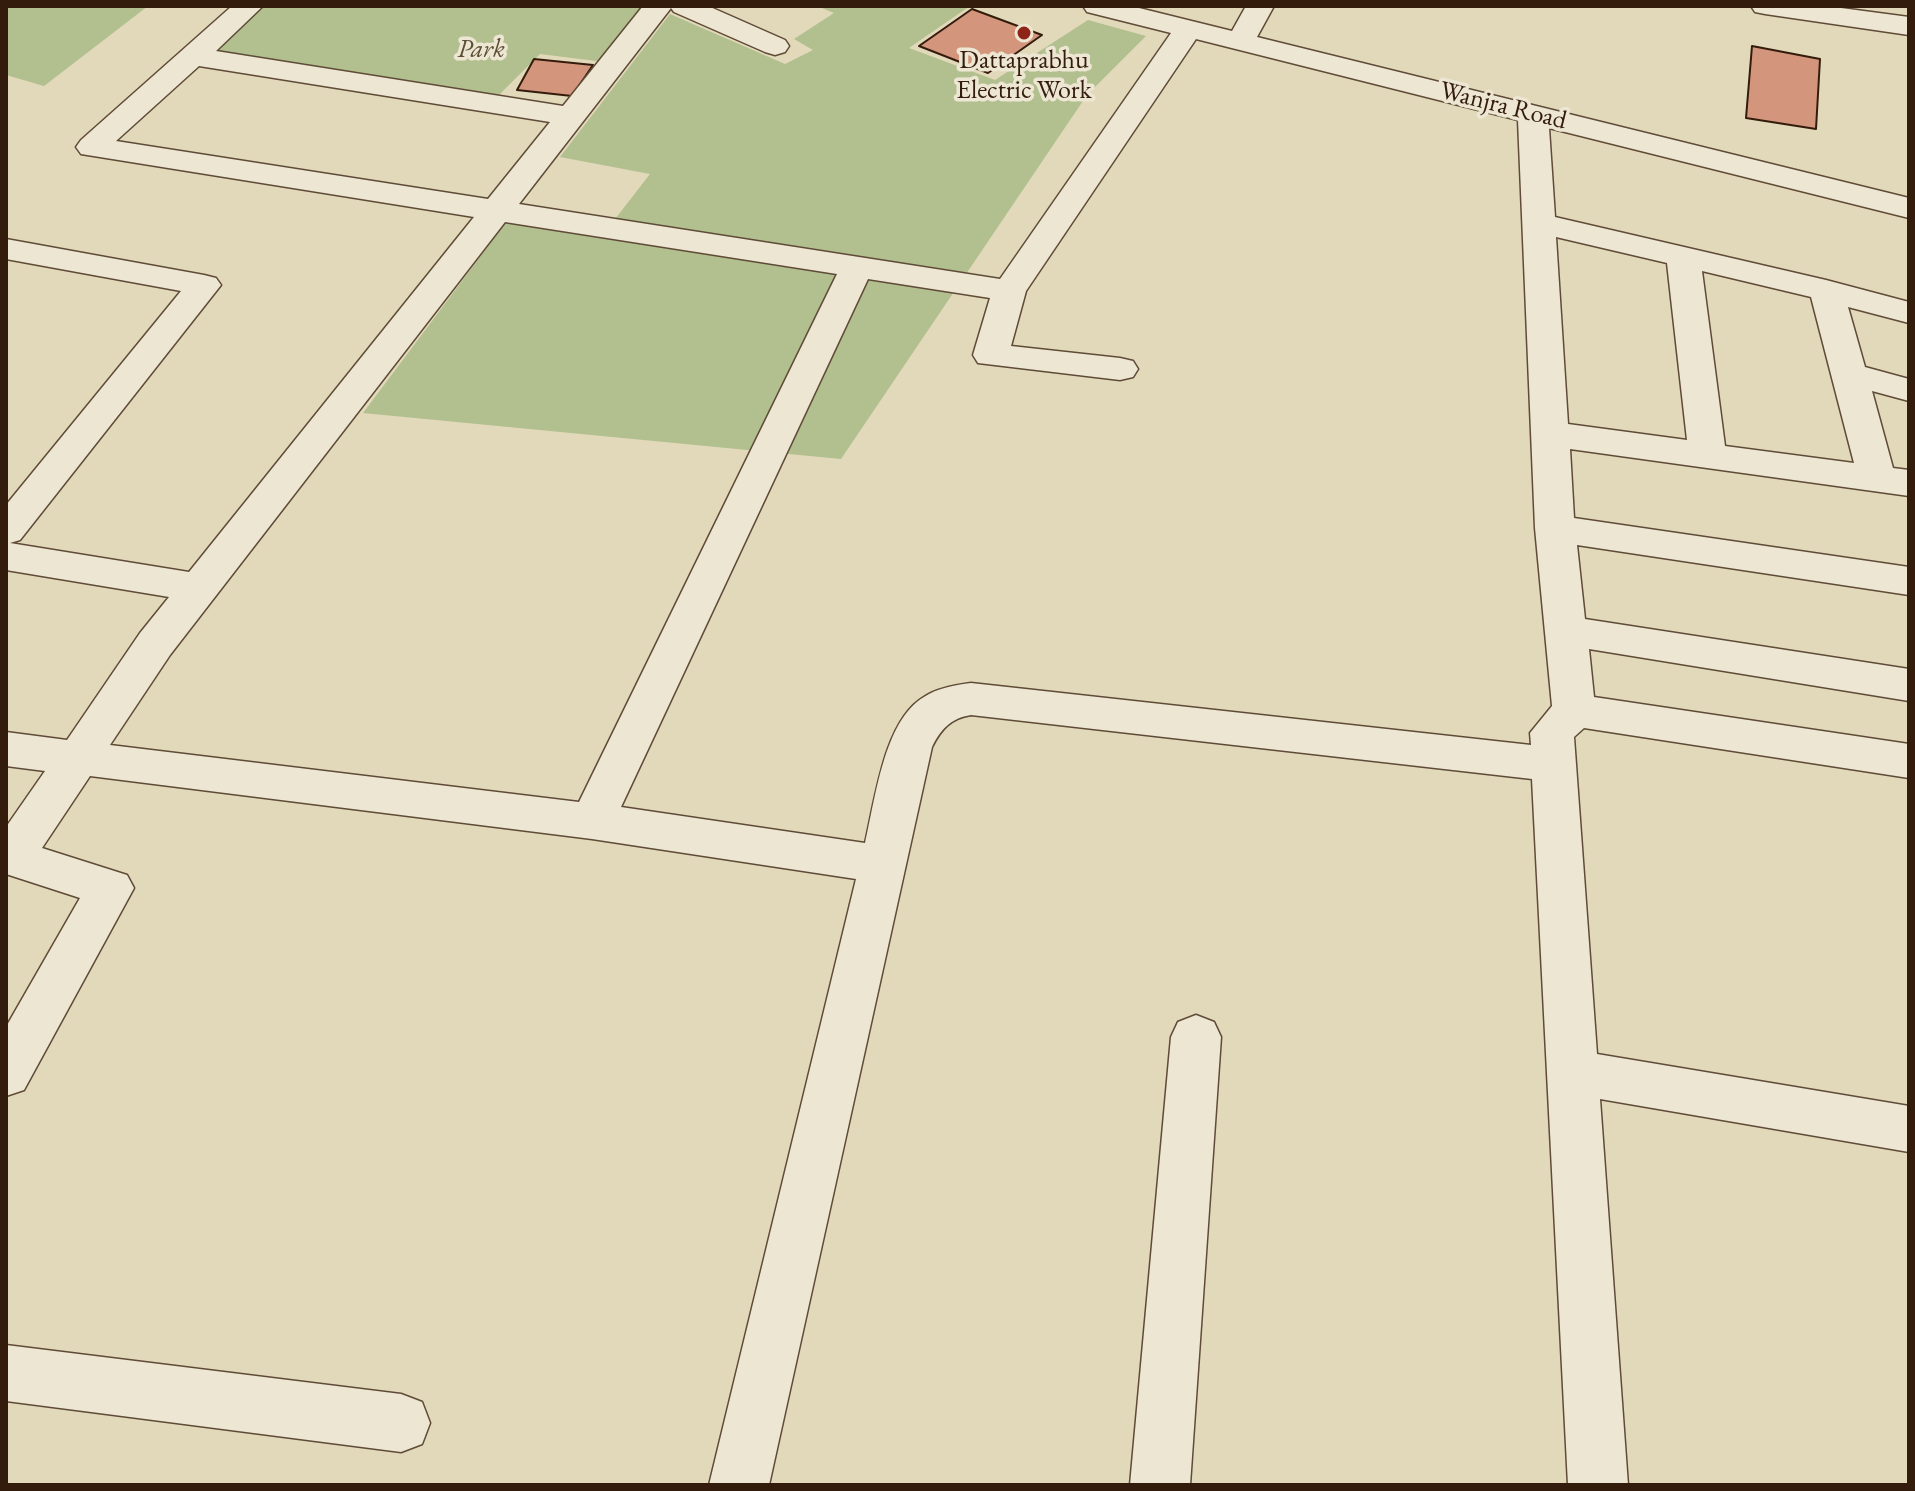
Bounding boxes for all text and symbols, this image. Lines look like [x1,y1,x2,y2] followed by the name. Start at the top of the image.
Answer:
[1015,24,1033,42] marker: Dattaprabhu Electric Work
[457,34,505,66] park label: Park
[956,45,1092,106] place label: Dattaprabhu Electric Work
[1436,75,1570,137] street label: Wanjra Road

